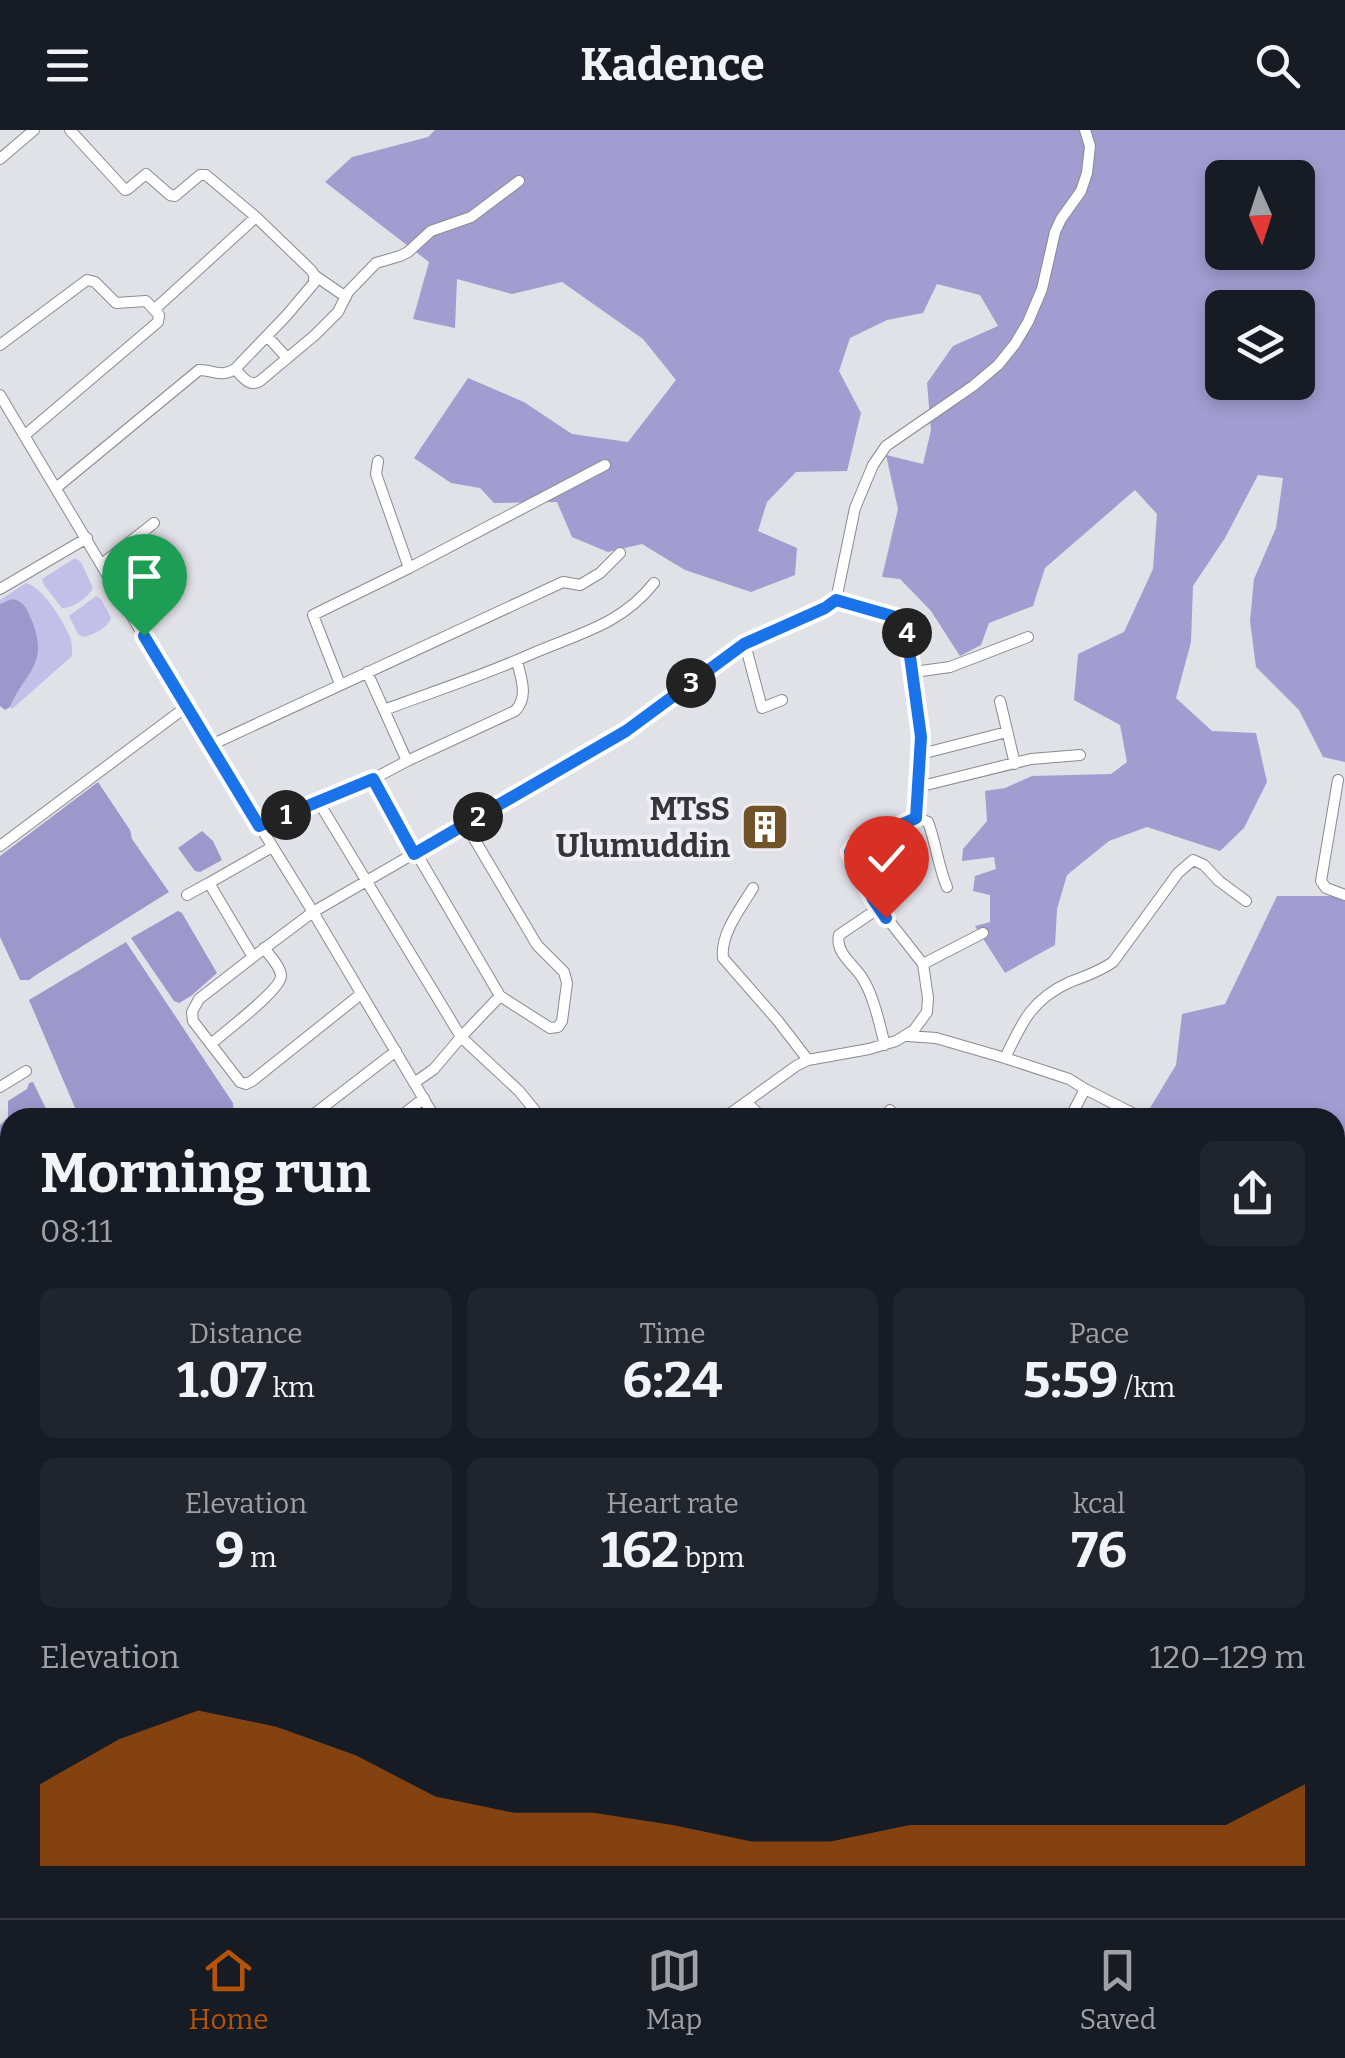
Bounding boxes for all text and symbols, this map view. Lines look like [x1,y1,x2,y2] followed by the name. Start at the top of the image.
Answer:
[40,38,95,93] icon: menu
[580,38,765,92] text: Kadence
[1250,38,1305,93] icon: search
[1205,160,1315,270] north arrow
[1205,160,1315,400] map controls
[1205,290,1315,400] button: layers
[102,534,187,637] pin
[117,549,172,604] icon: arrive
[882,608,932,658] pin: 4
[898,616,916,649] text: 4
[666,658,716,708] pin: 3
[683,666,699,699] text: 3
[261,790,311,840] pin: 1
[556,790,730,865] place label: MTsS Ulumuddin
[453,792,503,842] pin: 2
[280,798,292,831] text: 1
[470,800,486,833] text: 2
[739,801,791,853] building icon: MTsS Ulumuddin
[844,816,929,919] pin
[859,831,914,886] icon: check
[40,1141,371,1207] text: Morning run
[1200,1141,1305,1246] button: share
[40,1212,112,1250] text: 08:11
[189,1317,303,1350] text: Distance
[639,1317,706,1350] text: Time
[1069,1317,1129,1350] text: Pace
[177,1350,267,1410] text: 1.07
[623,1350,722,1410] text: 6:24
[1023,1350,1118,1410] text: 5:59
[267,1371,315,1404] text: km
[1118,1371,1175,1404] text: /km
[185,1487,307,1520] text: Elevation
[606,1487,739,1520] text: Heart rate
[1073,1487,1125,1520] text: kcal
[215,1520,244,1580] text: 9
[600,1520,679,1580] text: 162
[1071,1520,1127,1580] text: 76
[244,1541,277,1574] text: m
[679,1541,745,1574] text: bpm
[40,1638,180,1676] text: Elevation
[1150,1638,1305,1676] text: 120–129 m
[189,1943,269,2036] tab: Home
[646,1943,702,2036] tab: Map
[1079,1943,1156,2036] tab: Saved

